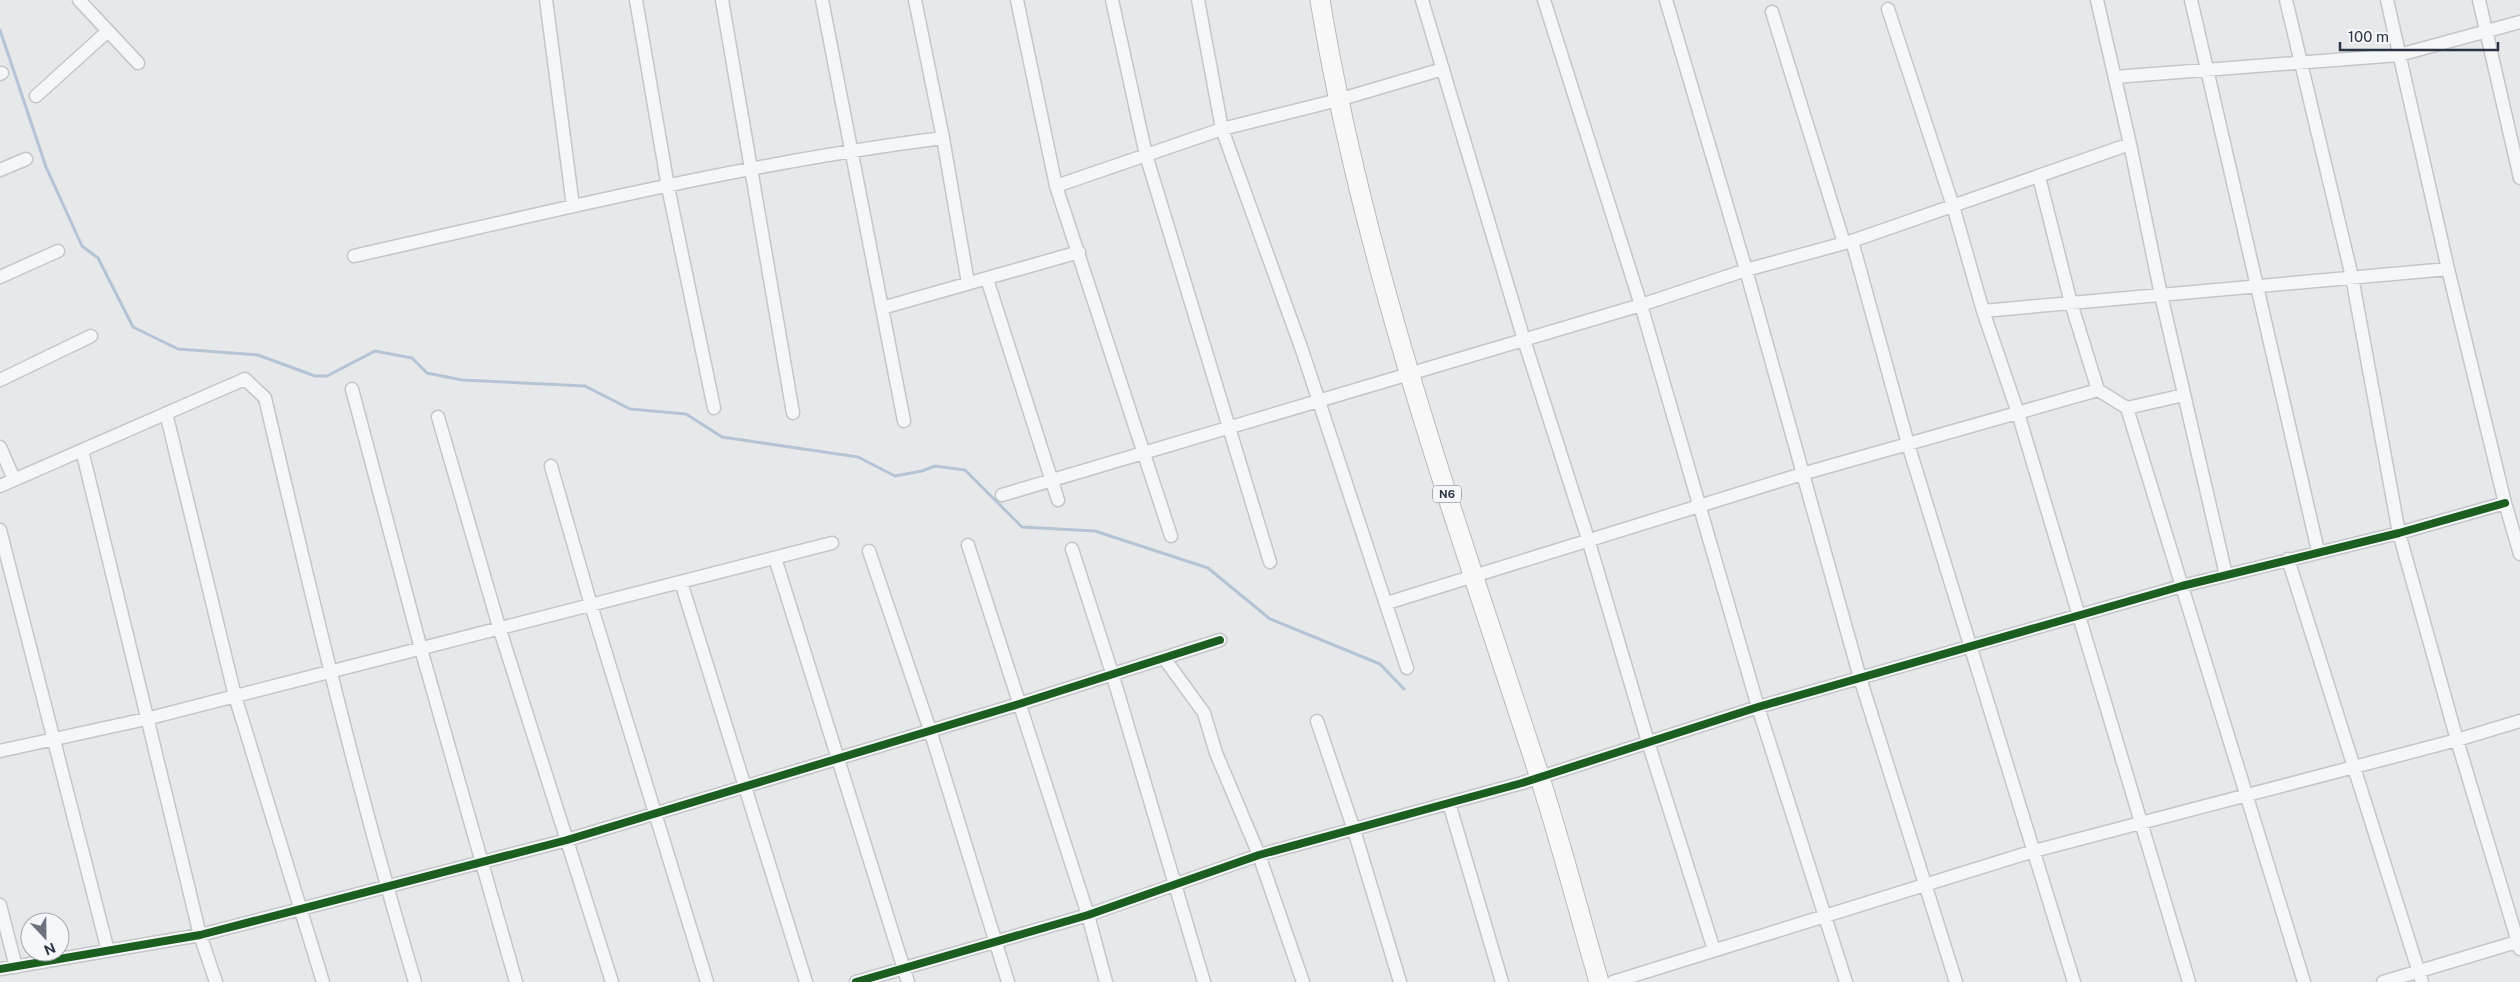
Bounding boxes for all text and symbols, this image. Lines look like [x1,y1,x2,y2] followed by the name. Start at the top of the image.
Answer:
[2340,20,2498,52] scale bar
[2348,28,2389,45] text: 100 m
[1433,486,1461,502] road number: N6
[20,912,70,962] north arrow
[42,940,58,959] text: N

